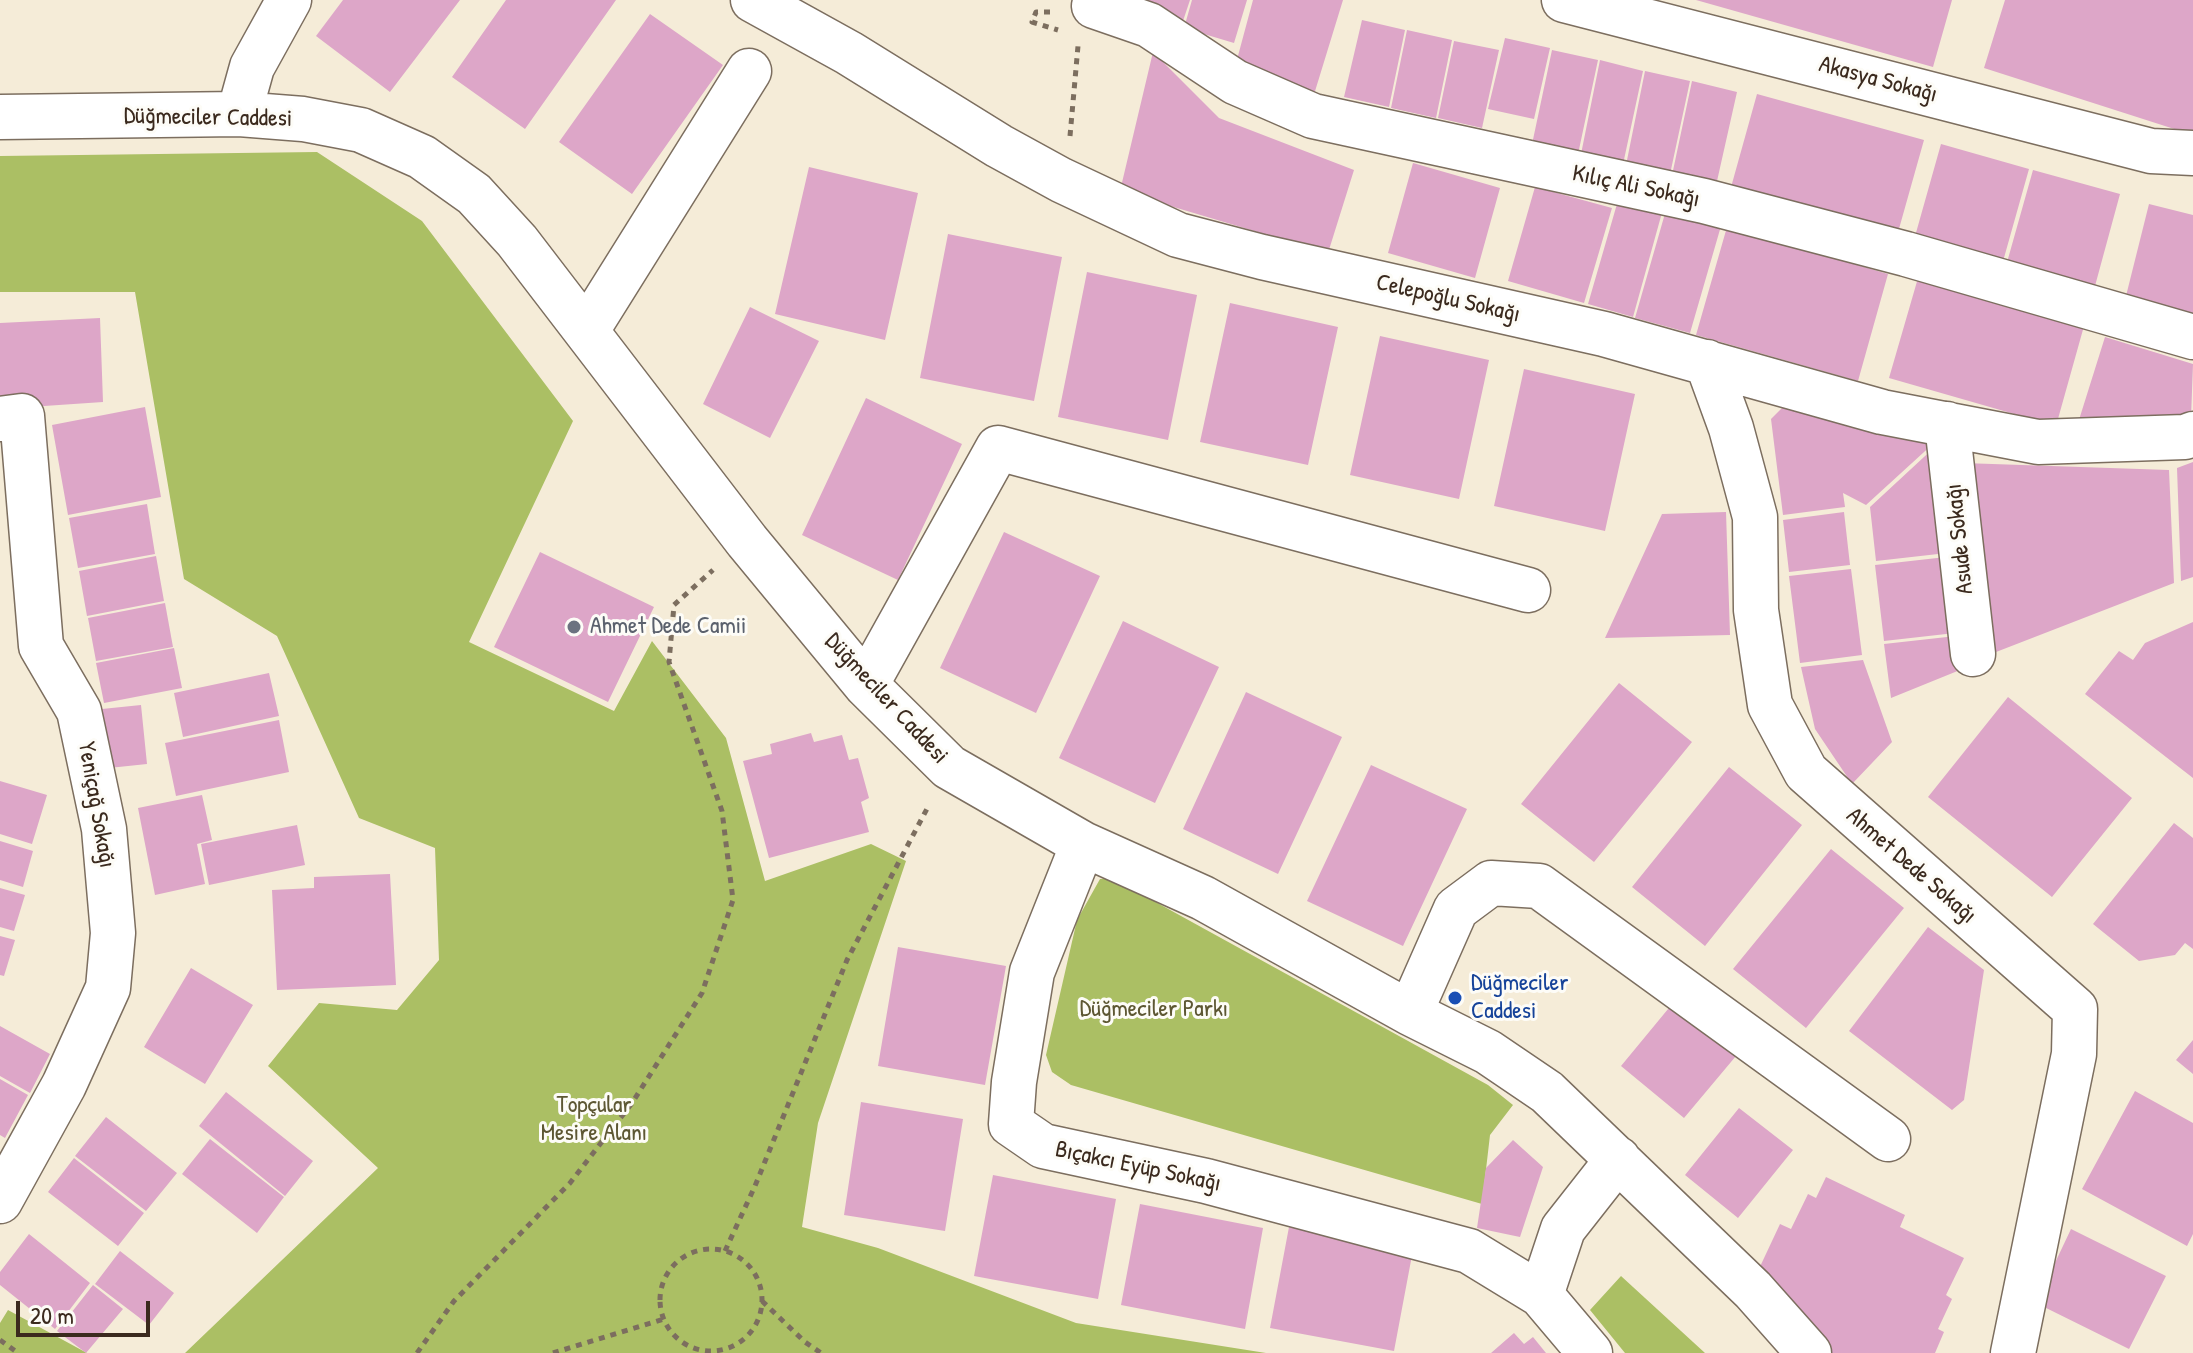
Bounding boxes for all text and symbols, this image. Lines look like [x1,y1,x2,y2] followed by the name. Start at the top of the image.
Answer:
[1816,50,1940,110] street label: Akasya Sokağı
[124,102,292,134] street label: Düğmeciler Caddesi
[1570,159,1702,215] street label: Kılıç Ali Sokağı
[1373,268,1523,330] street label: Celepoğlu Sokağı
[1940,482,1980,596] street label: Asude Sokağı
[590,613,746,641] place label: Ahmet Dede Camii
[565,618,583,636] marker: Ahmet Dede Camii
[818,628,954,770] street label: Düğmeciler Caddesi
[71,740,121,870] street label: Yeniçağ Sokağı
[1840,802,1982,930] street label: Ahmet Dede Sokağı
[1471,970,1568,1026] place label: Düğmeciler Caddesi
[1446,989,1464,1007] marker: Düğmeciler Caddesi
[1080,996,1228,1024] park label: Düğmeciler Parkı
[541,1092,647,1148] park label: Topçular Mesire Alanı
[1053,1135,1223,1199] street label: Bıçakcı Eyüp Sokağı
[20,1285,154,1335] scale bar
[30,1299,74,1331] text: 20 m

